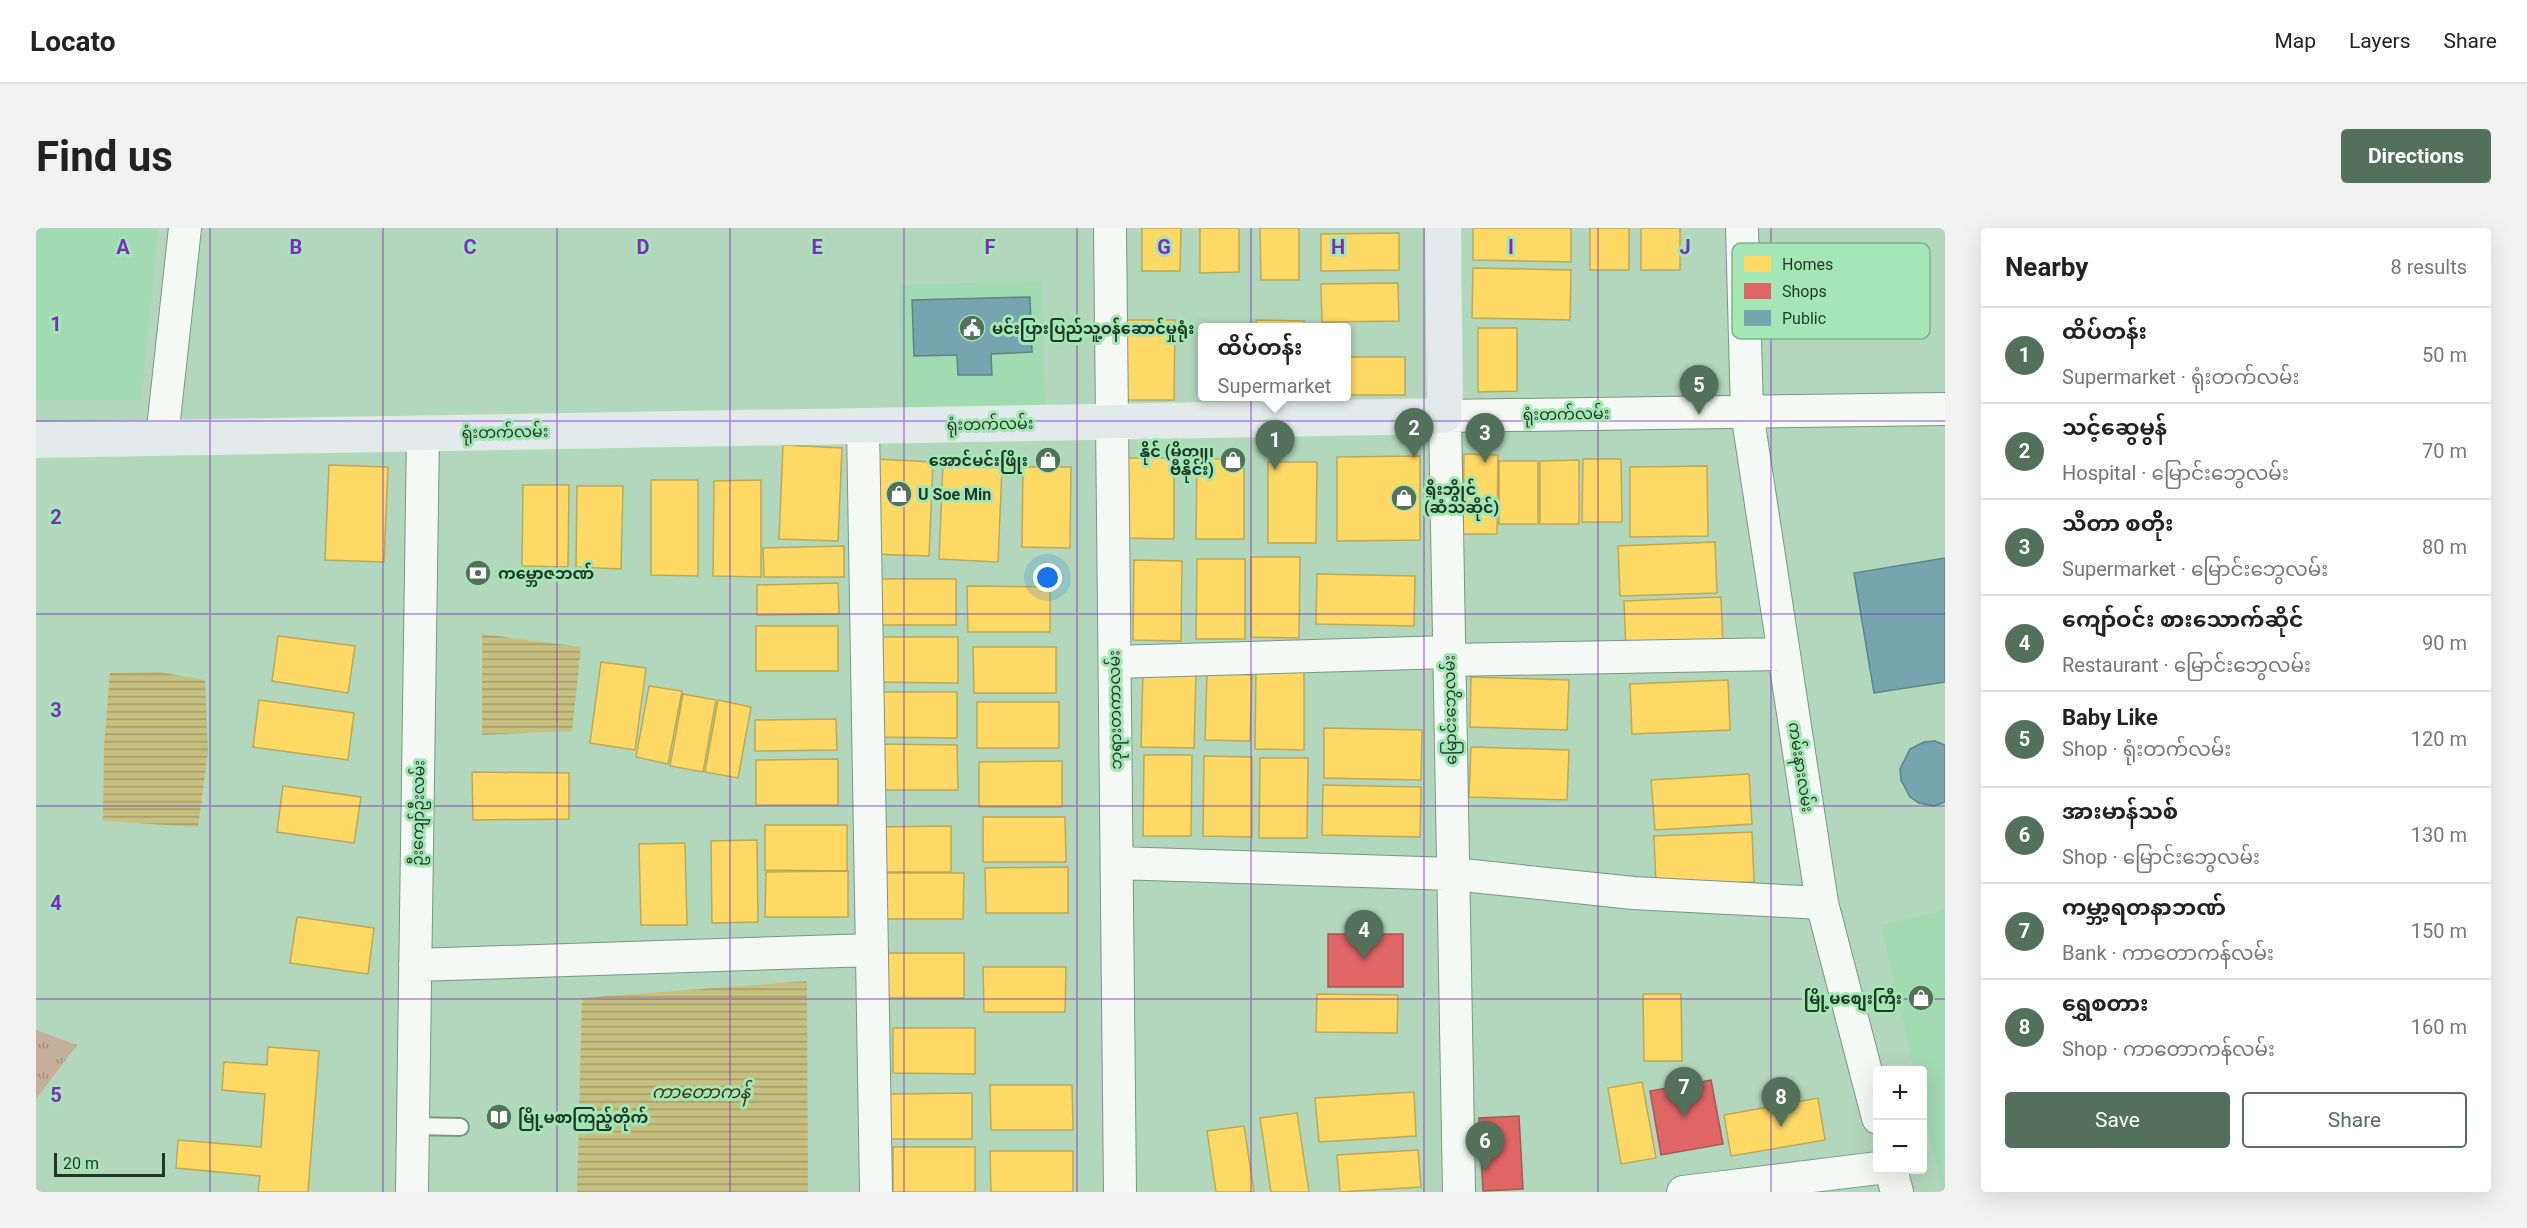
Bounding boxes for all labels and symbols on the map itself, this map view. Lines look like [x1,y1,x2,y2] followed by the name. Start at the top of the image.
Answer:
[116,235,130,259] text: A
[290,235,302,259] text: B
[463,235,477,259] text: C
[637,235,650,259] text: D
[811,235,823,259] text: E
[985,235,996,259] text: F
[1157,235,1171,259] text: G
[1331,235,1345,259] text: H
[1508,235,1514,259] text: I
[1679,235,1691,259] text: J
[1732,243,1930,339] legend
[1782,255,1833,274] text: Homes
[1782,282,1827,301] text: Shops
[1782,309,1826,328] text: Public
[50,312,62,336] text: 1
[957,313,987,343] public building icon: မင်းပြားပြည်သူ့ဝန်ဆောင်မှုရုံး
[992,317,1194,342] place label: မင်းပြားပြည်သူ့ဝန်ဆောင်မှုရုံး
[1680,366,1718,415] pin: 5
[1522,402,1610,429] street label: ရုံးတက်လမ်း
[1394,408,1434,458] pin: 2
[946,412,1034,439] street label: ရုံးတက်လမ်း
[1466,414,1504,463] pin: 3
[461,420,549,447] street label: ရုံးတက်လမ်း
[1256,420,1294,470] pin: 1
[1140,440,1214,483] place label: နိုင် (မိတ္တူ၊ ဗီနိုင်း)
[1033,445,1063,475] shop icon: အောင်မင်းဖြိုး
[1218,445,1248,475] shop icon: နိုင် (မိတ္တူ၊ ဗီနိုင်း)
[929,449,1028,474] place label: အောင်မင်းဖြိုး
[1424,478,1499,521] place label: ရှိုးဘွိုင် (ဆံသဆိုင်)
[884,479,914,509] shop icon: U Soe Min
[1389,483,1419,513] shop icon: ရှိုးဘွိုင် (ဆံသဆိုင်)
[918,485,991,504] place label: U Soe Min
[50,505,62,529] text: 2
[463,558,493,588] bank icon: ကမ္ဘောဇဘဏ်
[498,562,594,587] place label: ကမ္ဘောဇဘဏ်
[1033,563,1062,592] your location
[1102,650,1131,770] street label: ဘုရားတကာလမ်း
[1438,655,1464,765] street label: မြောင်းဘွေလမ်း
[50,698,62,722] text: 3
[1781,720,1819,814] street label: ကမ်းနားလမ်း
[406,760,432,866] street label: ဦးကျော်ဦးလမ်း
[50,891,62,915] text: 4
[1344,910,1384,960] pin: 4
[1906,983,1936,1013] shop icon: မြို့မစျေးကြီး
[1804,987,1902,1012] place label: မြို့မစျေးကြီး
[1664,1068,1704,1117] pin: 7
[1762,1078,1800,1127] pin: 8
[652,1079,753,1107] water label: ကာတောကန်
[50,1083,62,1107] text: 5
[484,1102,514,1132] library icon: မြို့မစာကြည့်တိုက်
[518,1106,648,1131] place label: မြို့မစာကြည့်တိုက်
[1466,1122,1504,1171] pin: 6
[54,1150,165,1178] scale bar

